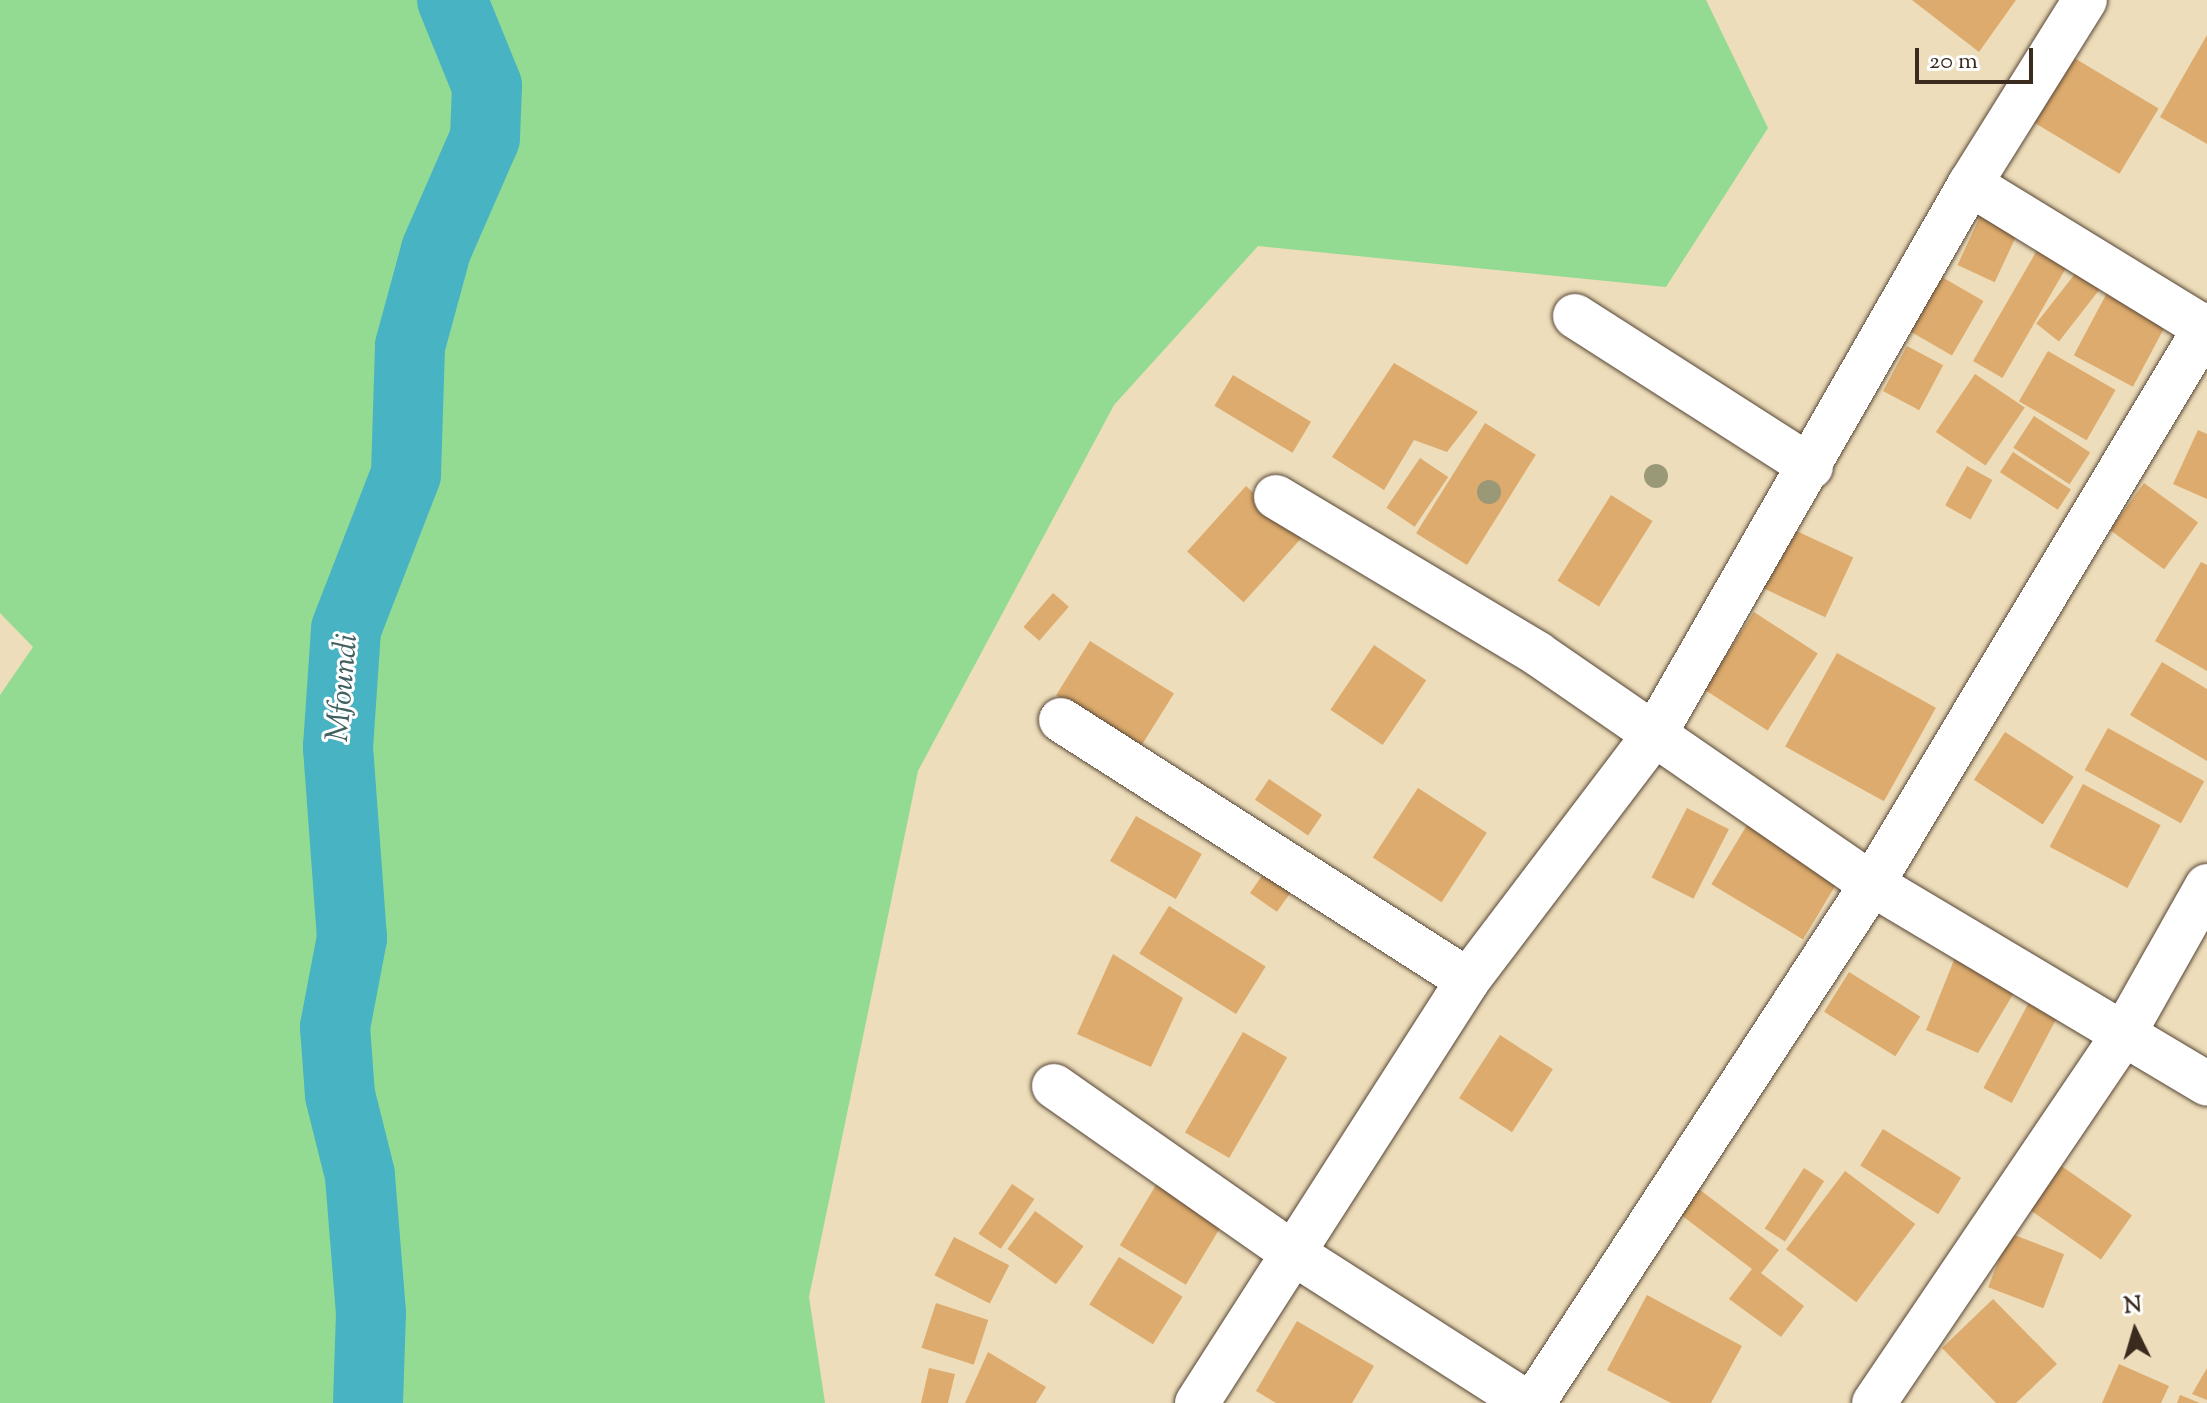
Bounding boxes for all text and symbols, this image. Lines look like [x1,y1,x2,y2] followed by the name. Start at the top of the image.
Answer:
[1919,32,2037,82] scale bar
[1929,45,1978,79] text: 20 m
[320,632,368,744] water label: Mfoundi
[2123,1290,2143,1324] text: N
[2095,1291,2175,1371] north arrow

